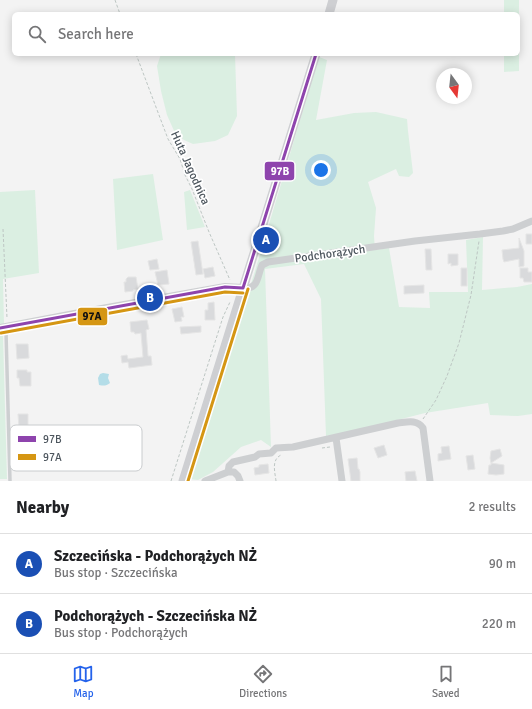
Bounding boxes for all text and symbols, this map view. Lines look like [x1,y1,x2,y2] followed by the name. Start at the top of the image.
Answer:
[12,12,520,56] search box
[26,23,48,45] icon: search
[58,25,134,43] text: Search here
[436,68,472,104] north arrow
[167,129,213,207] street label: Huta Jagodnica
[311,160,331,180] your location
[264,161,295,181] line badge: 97B
[271,165,290,178] text: 97B
[253,225,279,255] pin: A
[294,242,366,266] street label: Podchorążych
[137,283,163,313] pin: B
[77,307,108,326] line badge: 97A
[83,310,101,323] text: 97A
[10,425,142,471] legend
[43,433,62,446] text: 97B
[43,451,62,464] text: 97A
[16,497,69,518] text: Nearby
[468,499,516,515] text: 2 results
[54,547,257,565] text: Szczecińska - Podchorążych NŻ
[25,556,33,572] text: A
[489,556,516,572] text: 90 m
[54,565,178,581] text: Bus stop · Szczecińska
[54,607,257,625] text: Podchorążych - Szczecińska NŻ
[25,616,33,632] text: B
[482,616,516,632] text: 220 m
[54,625,188,641] text: Bus stop · Podchorążych
[72,663,94,700] tab: Map
[239,663,287,700] tab: Directions
[432,663,460,700] tab: Saved

